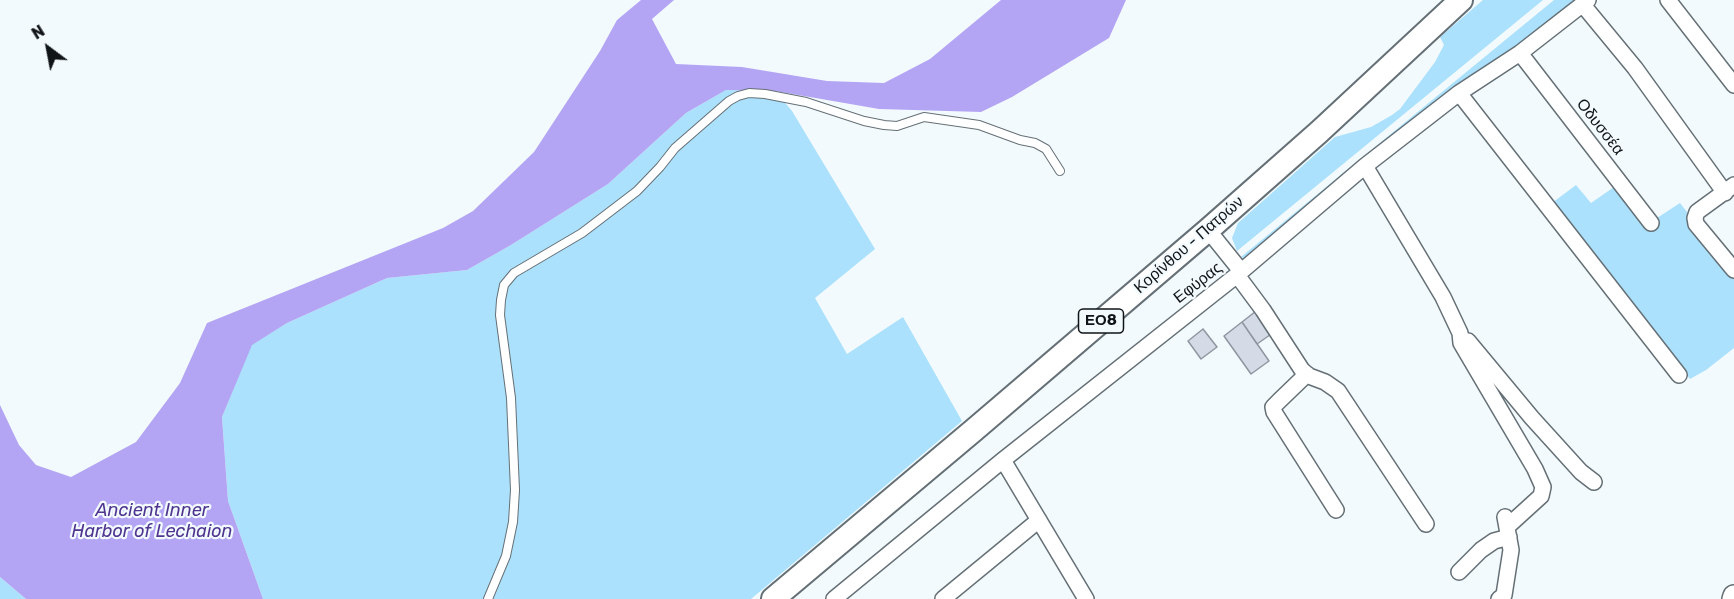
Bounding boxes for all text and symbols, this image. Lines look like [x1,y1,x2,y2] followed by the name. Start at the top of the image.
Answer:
[18,18,78,78] north arrow
[28,21,48,43] text: N
[1572,95,1628,159] street label: Οδυσσέα
[1130,192,1248,298] street label: Κορίνθου - Πατρών
[1170,258,1226,308] street label: Εφύρας
[1078,309,1124,333] road number: ΕΟ8
[72,500,232,542] water label: Ancient Inner Harbor of Lechaion

